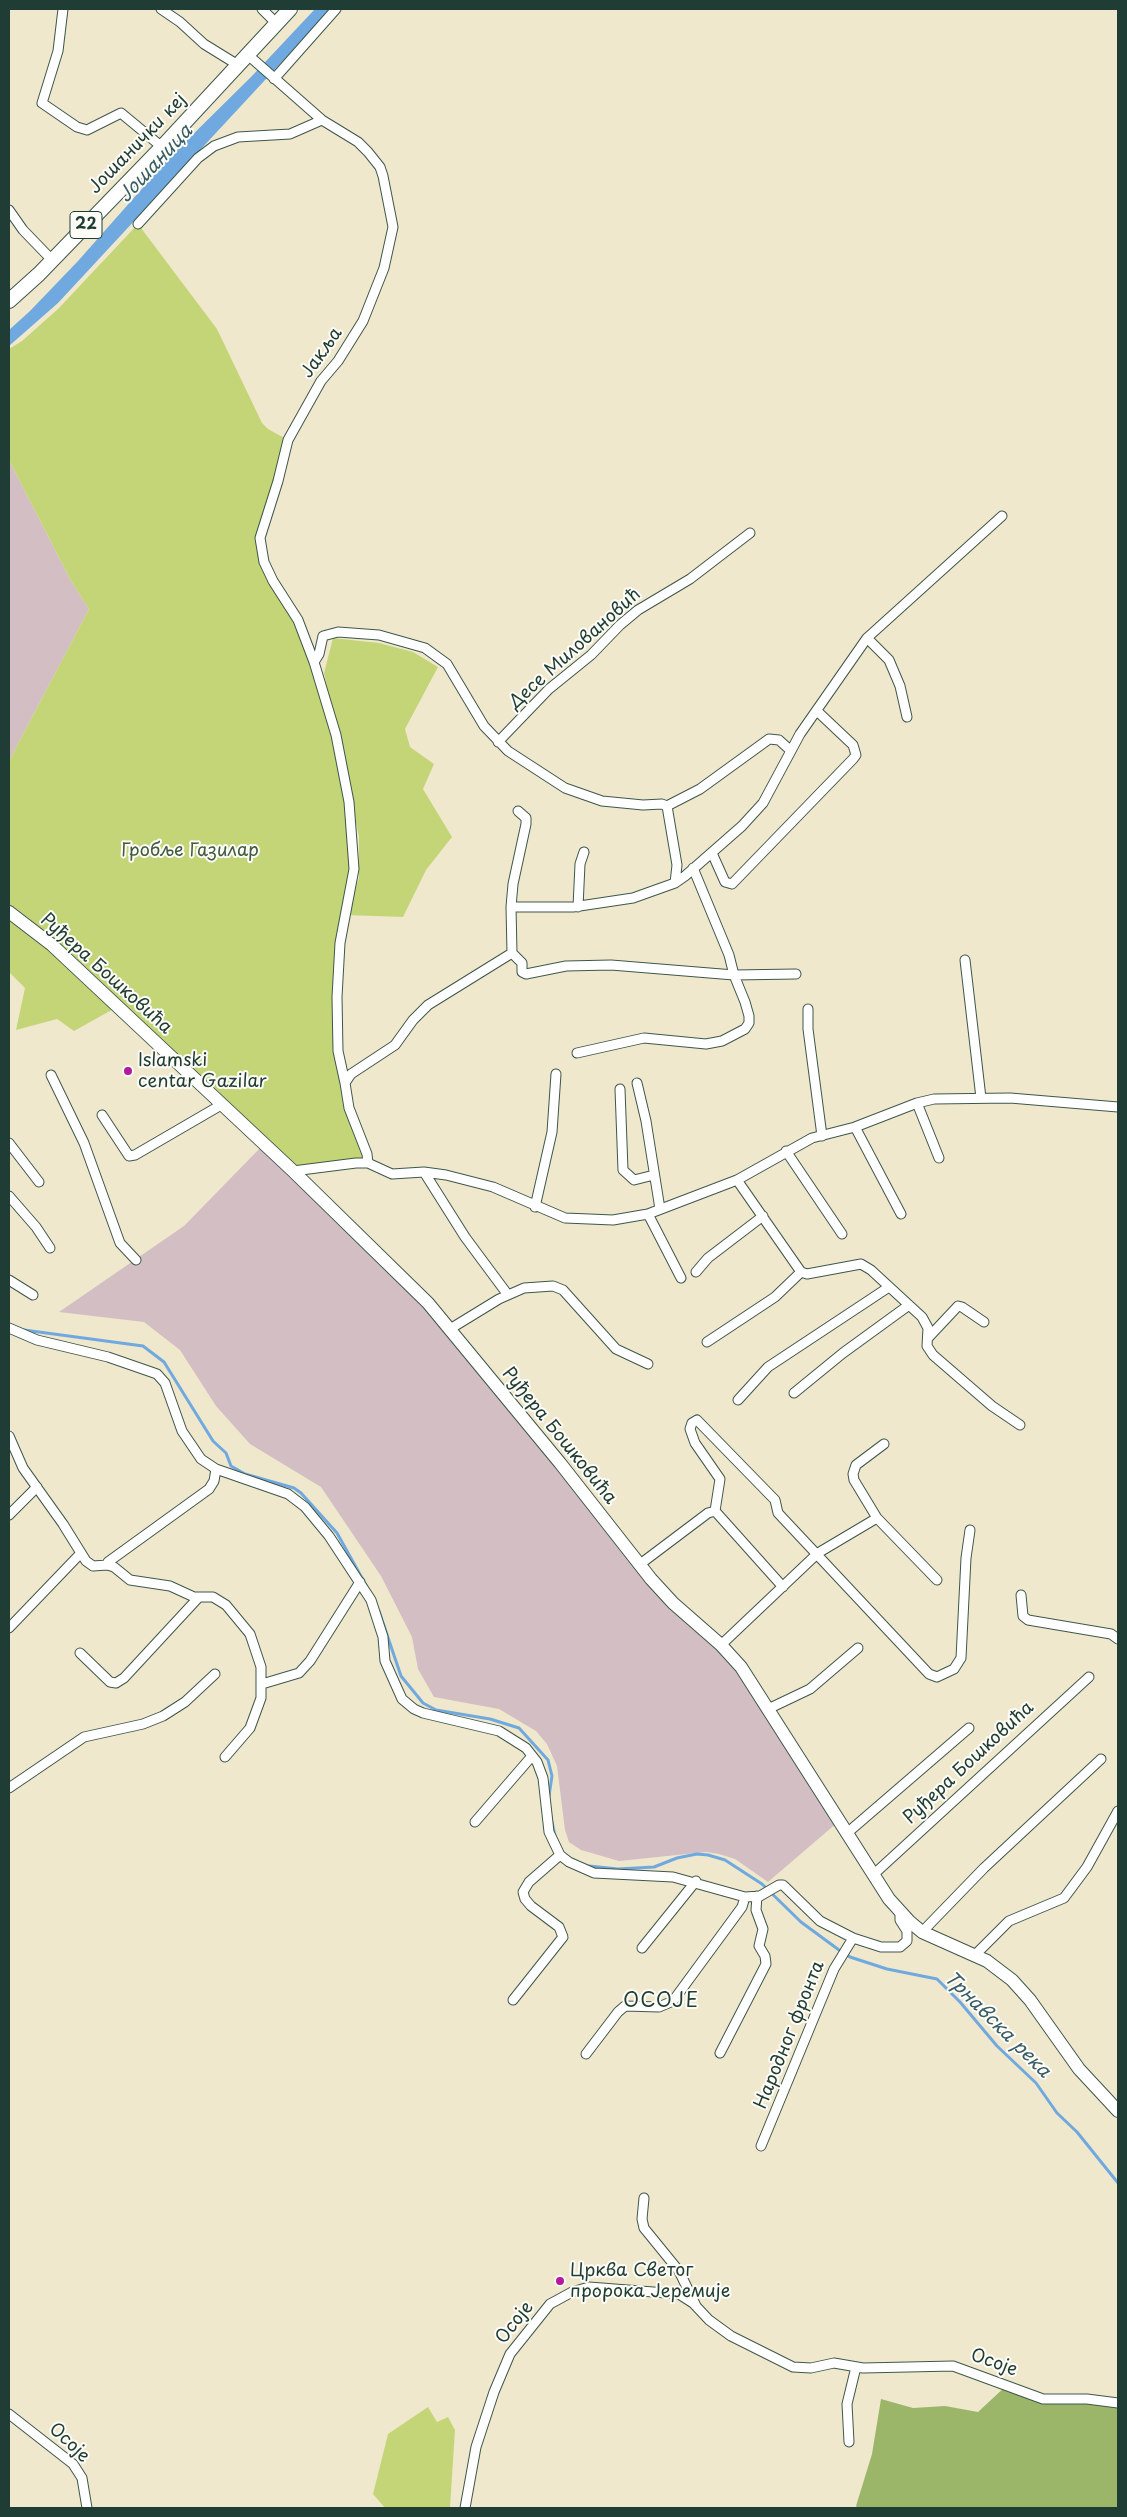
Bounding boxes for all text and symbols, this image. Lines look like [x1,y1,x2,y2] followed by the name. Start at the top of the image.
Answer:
[85,89,191,199] street label: Јошанички кеј
[114,120,198,208] water label: Јошаница
[70,212,102,238] road number: 22
[297,324,347,382] street label: Јакља
[505,584,645,714] street label: Десе Миловановић
[121,840,259,862] park label: Гробље Газилар
[36,909,176,1039] street label: Руђера Бошковића
[138,1050,267,1092] place label: Islamski centar Gazilar
[122,1065,134,1077] marker: Islamski centar Gazilar
[497,1363,621,1509] street label: Руђера Бошковића
[900,1697,1038,1829] street label: Руђера Бошковића
[750,1958,830,2112] street label: Народног фронта
[939,1967,1055,2083] water label: Трнавска река
[623,1989,699,2013] district label: ОСОЈЕ
[570,2260,730,2302] place label: Црква Светог пророка Јеремије
[554,2275,566,2287] marker: Црква Светог пророка Јеремије
[492,2297,538,2349] street label: Осоје
[968,2345,1020,2381] street label: Осоје
[44,2419,94,2467] street label: Осоје

